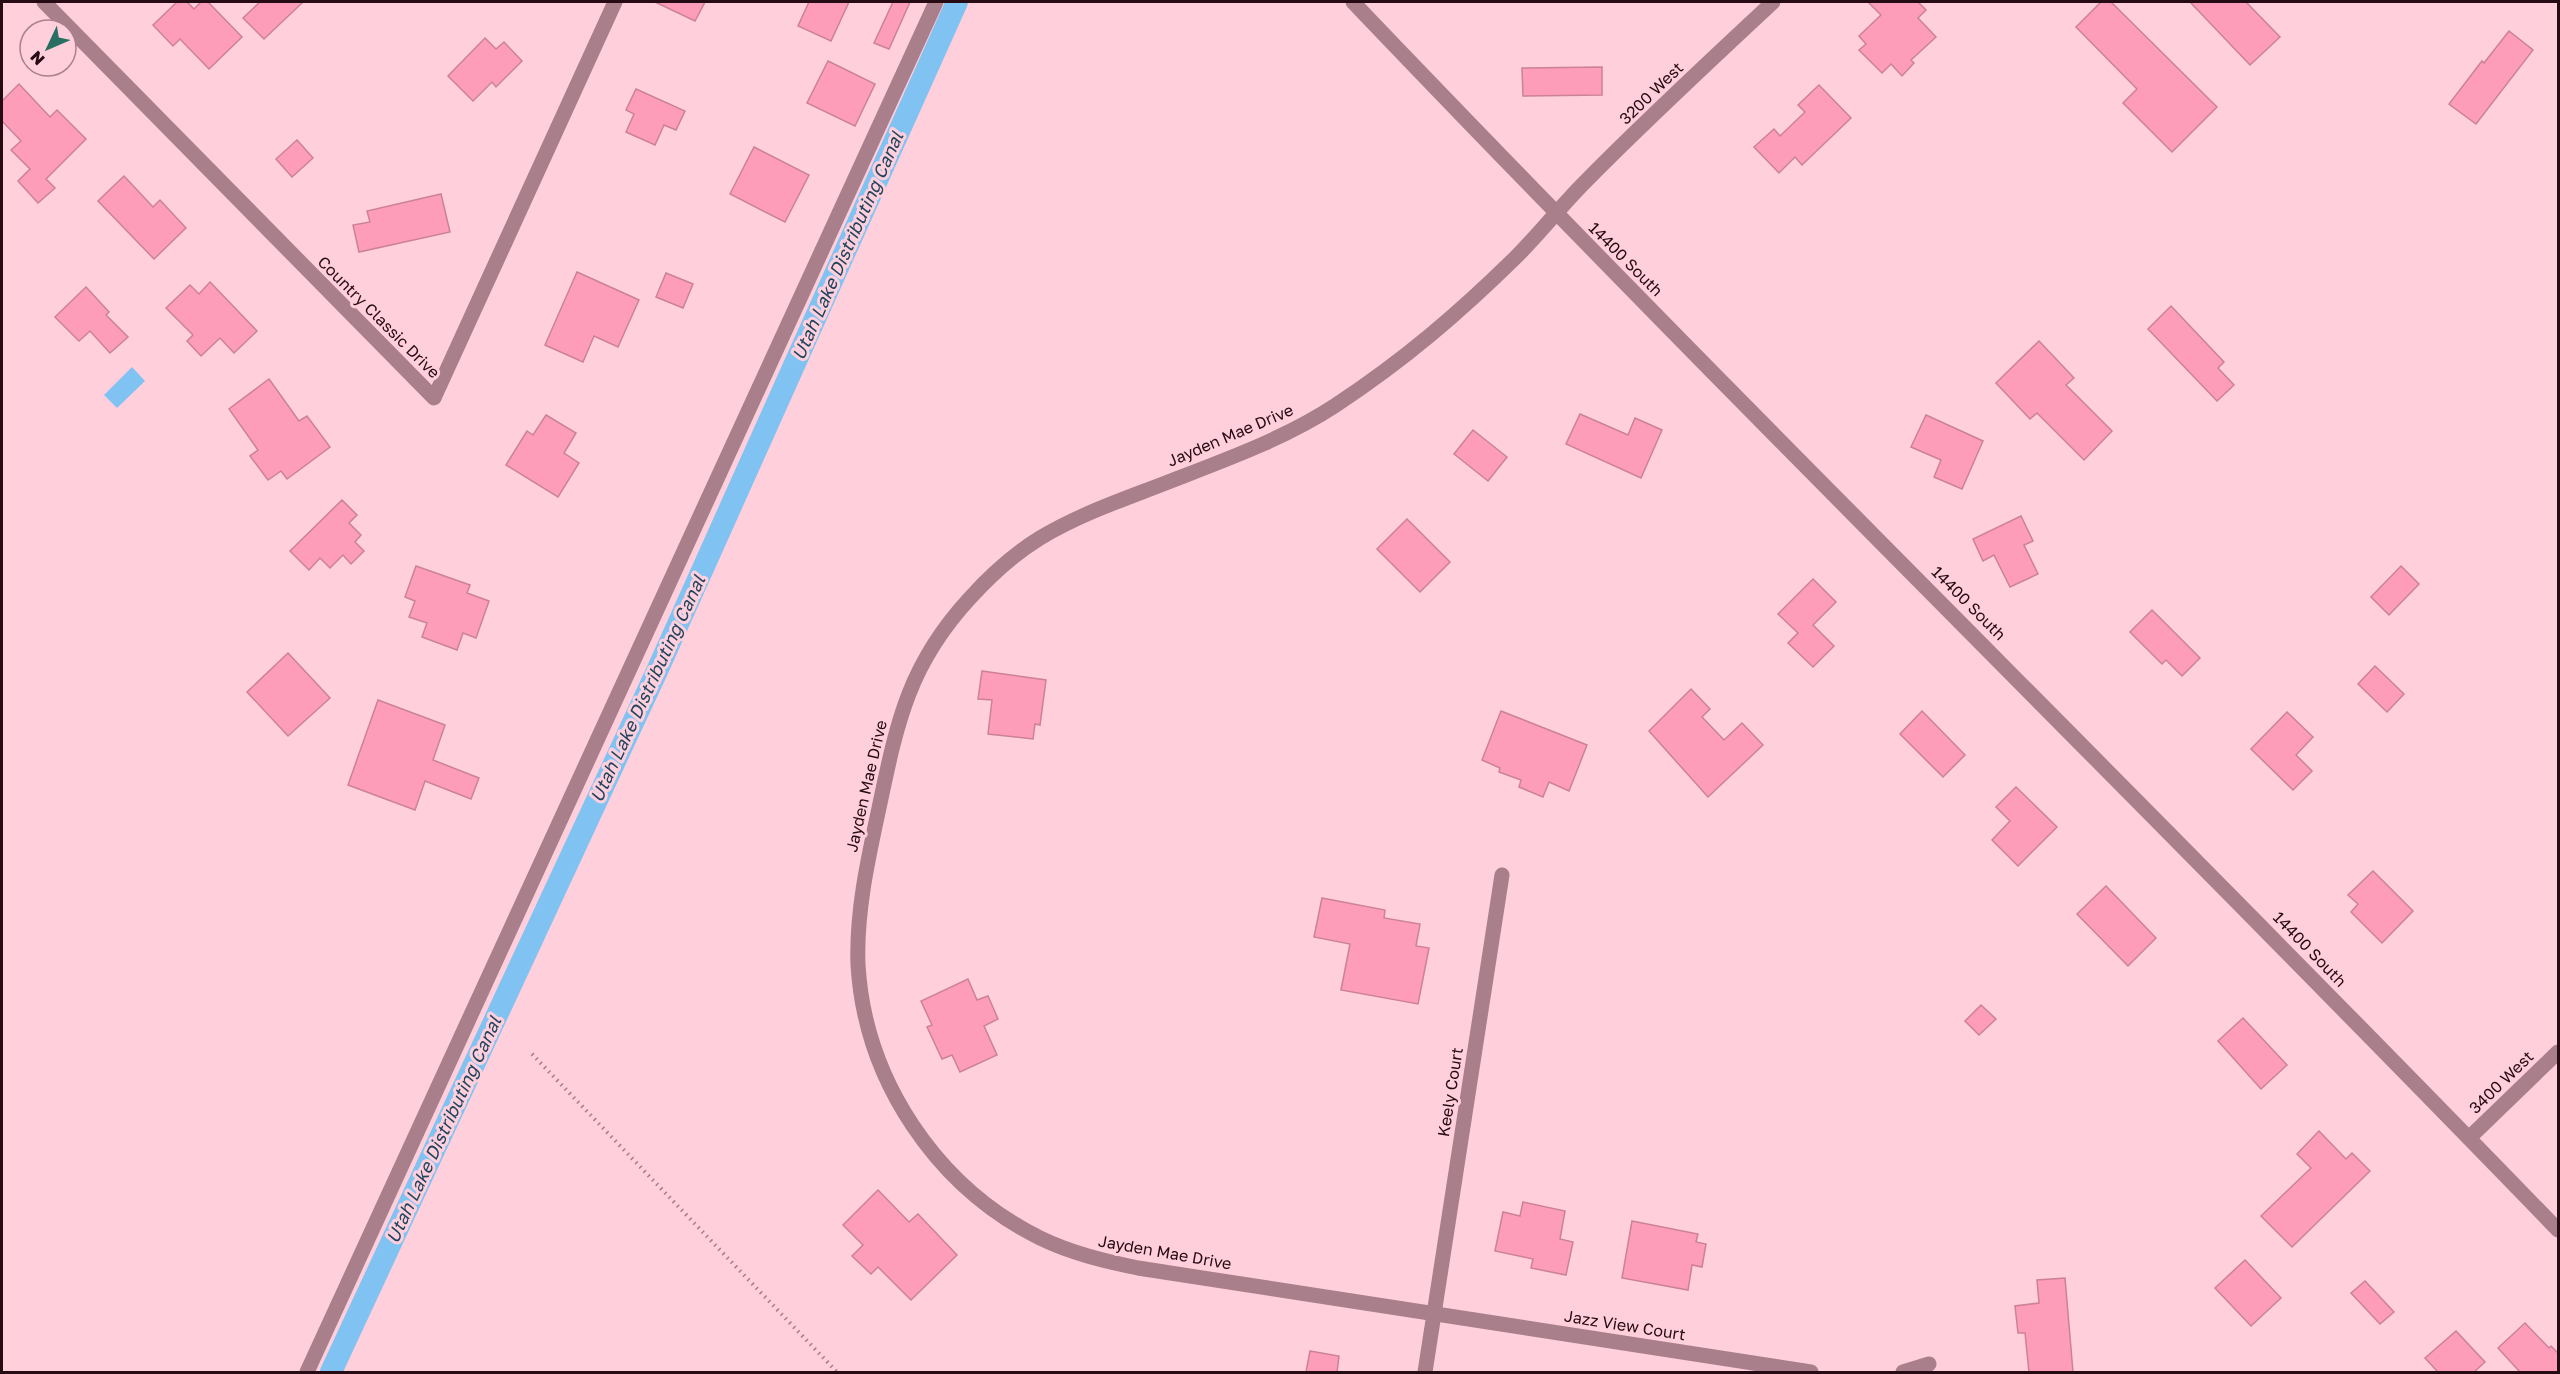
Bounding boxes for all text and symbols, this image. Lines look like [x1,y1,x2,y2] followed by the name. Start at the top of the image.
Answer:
[18,18,78,78] north arrow
[26,47,49,70] text: N
[1615,58,1687,128] street label: 3200 West
[787,127,908,363] water label: Utah Lake Distributing Canal
[1585,218,1667,300] street label: 14400 South
[314,252,444,382] street label: Country Classic Drive
[1164,399,1296,471] street label: Jayden Mae Drive
[1928,562,2010,644] street label: 14400 South
[585,571,710,805] water label: Utah Lake Distributing Canal
[841,718,891,854] street label: Jayden Mae Drive
[2269,907,2351,991] street label: 14400 South
[381,1012,506,1246] water label: Utah Lake Distributing Canal
[1433,1046,1467,1138] street label: Keely Court
[2465,1046,2537,1118] street label: 3400 West
[1097,1230,1233,1274] street label: Jayden Mae Drive
[1563,1306,1687,1344] street label: Jazz View Court

